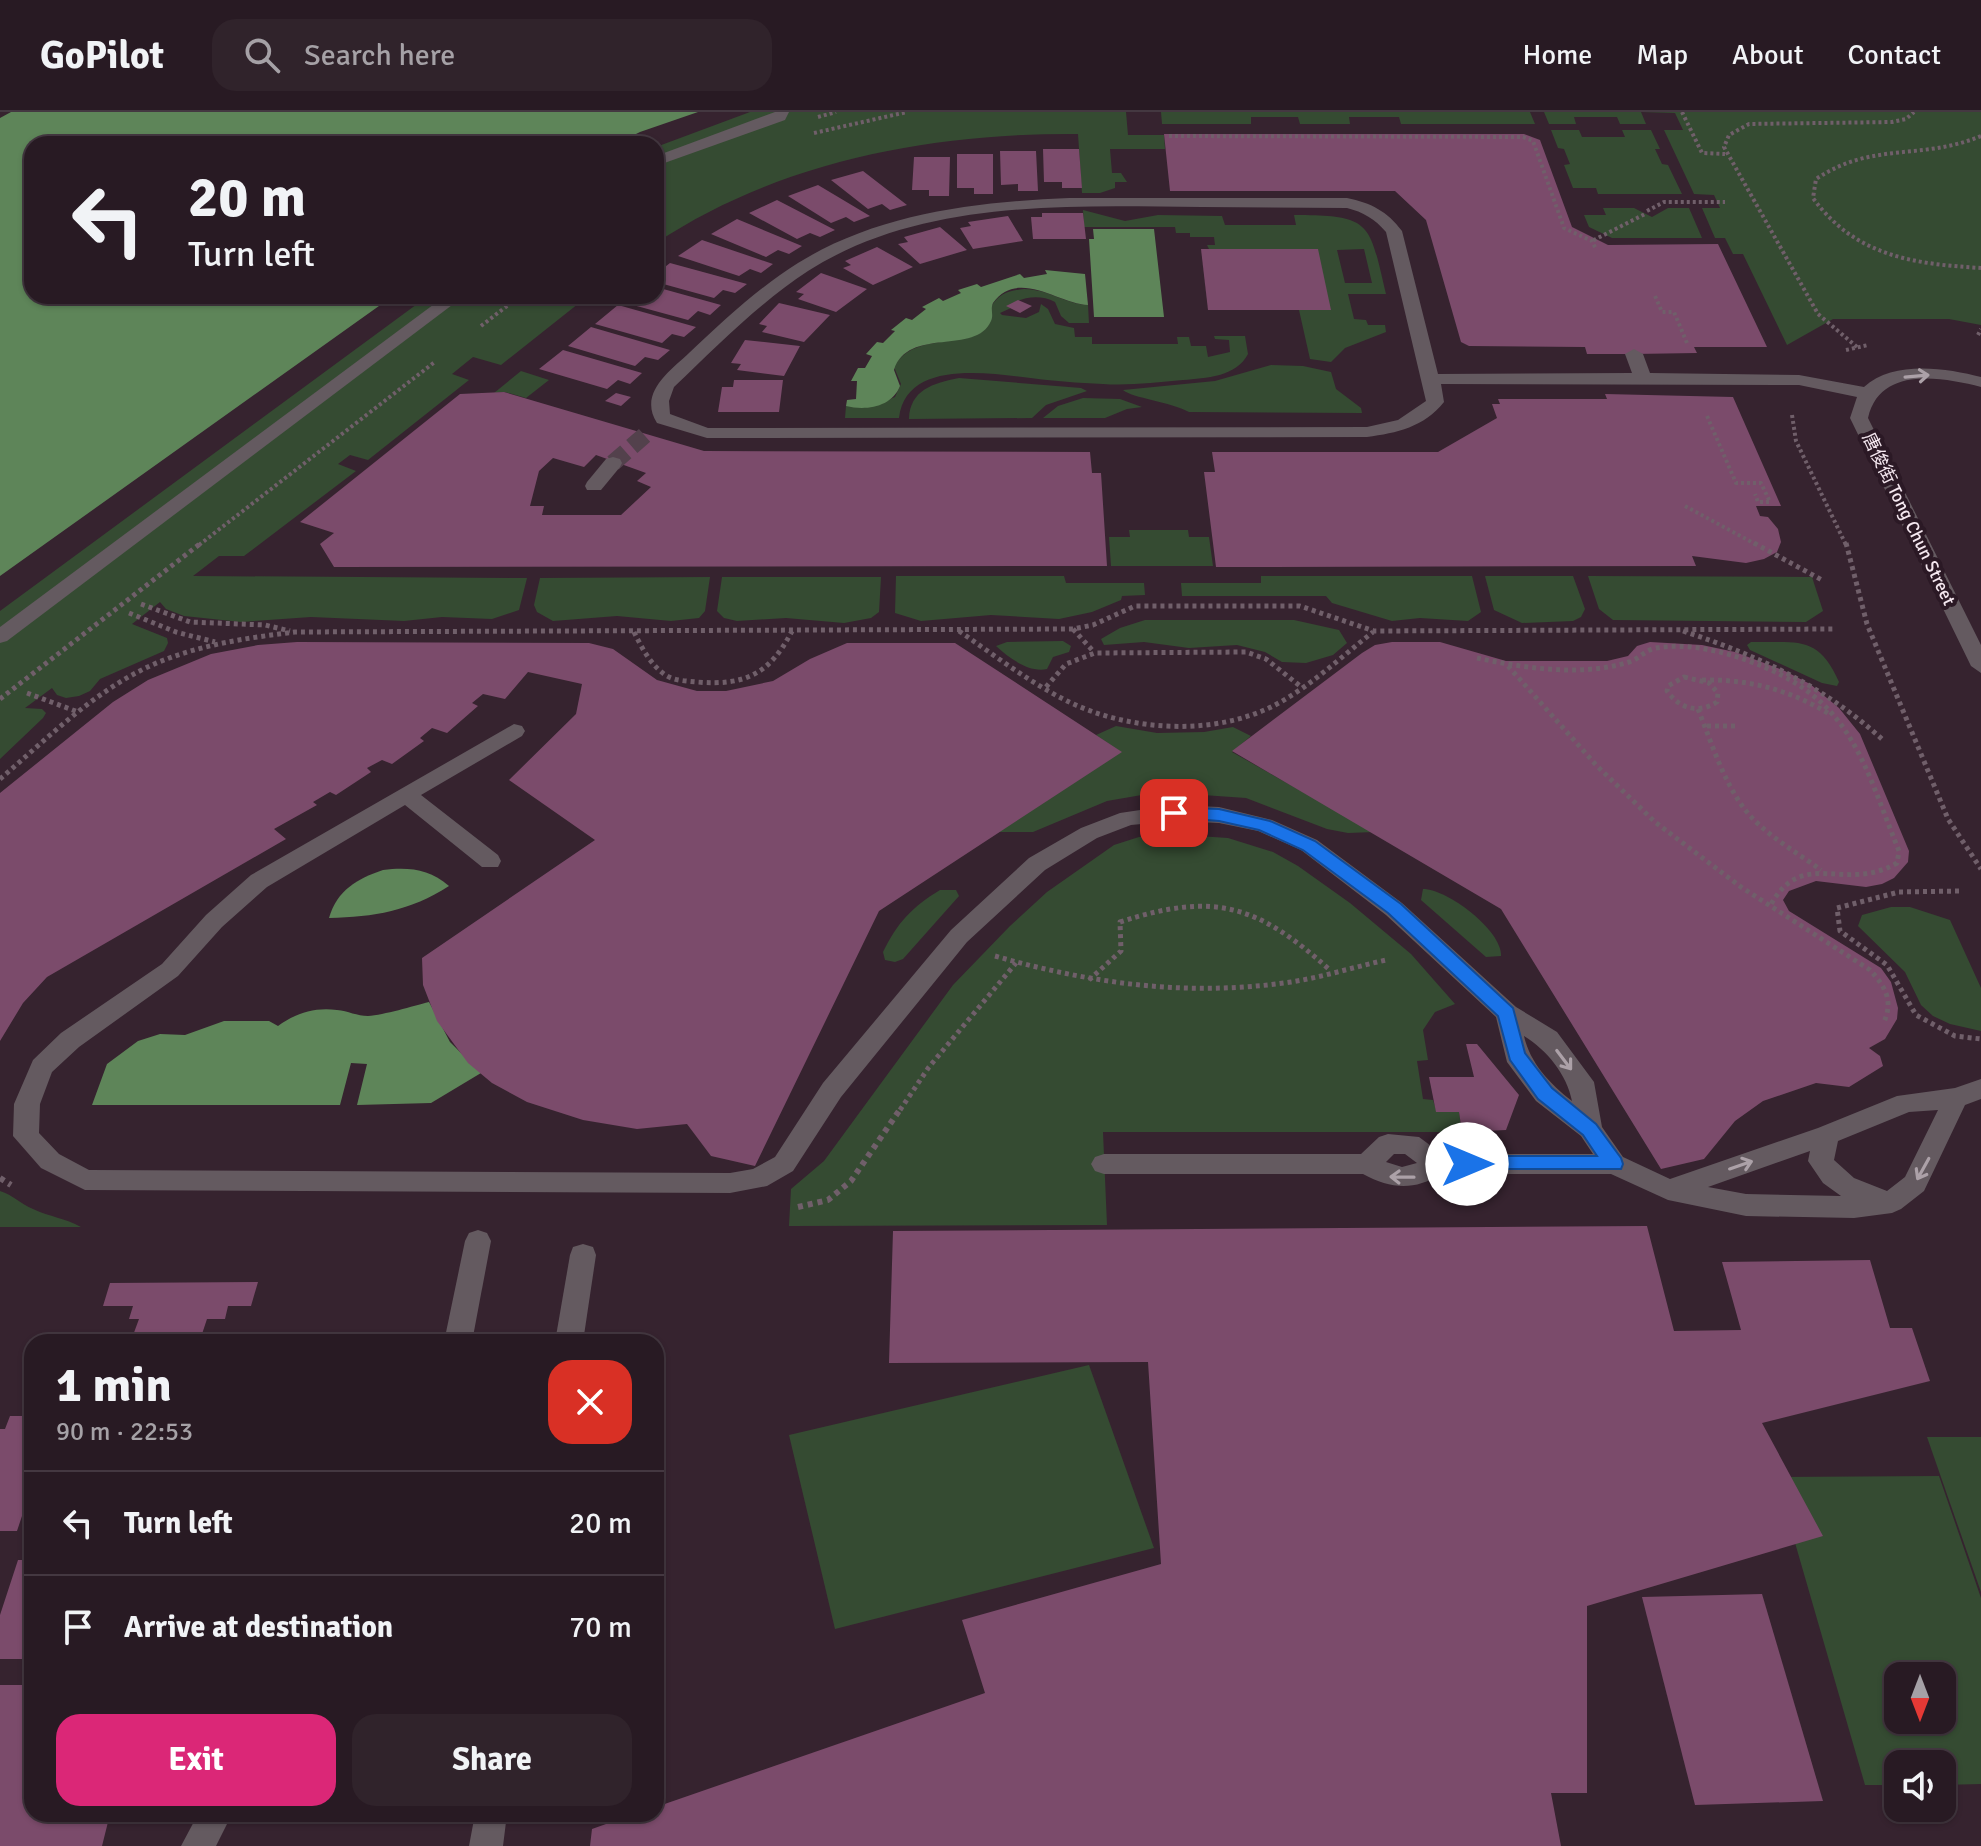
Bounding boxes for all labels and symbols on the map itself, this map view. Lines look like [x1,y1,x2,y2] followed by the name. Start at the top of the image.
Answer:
[1903,368,1930,383] one-way arrow
[1858,429,1960,609] street label: 唐俊街 Tong Chun Street
[1140,779,1208,847] pin
[1555,1049,1572,1071] one-way arrow
[1425,1122,1509,1206] position arrow
[1729,1156,1754,1171] one-way arrow
[1914,1156,1930,1180] one-way arrow
[1389,1169,1416,1184] one-way arrow
[1884,1662,1956,1734] north arrow

